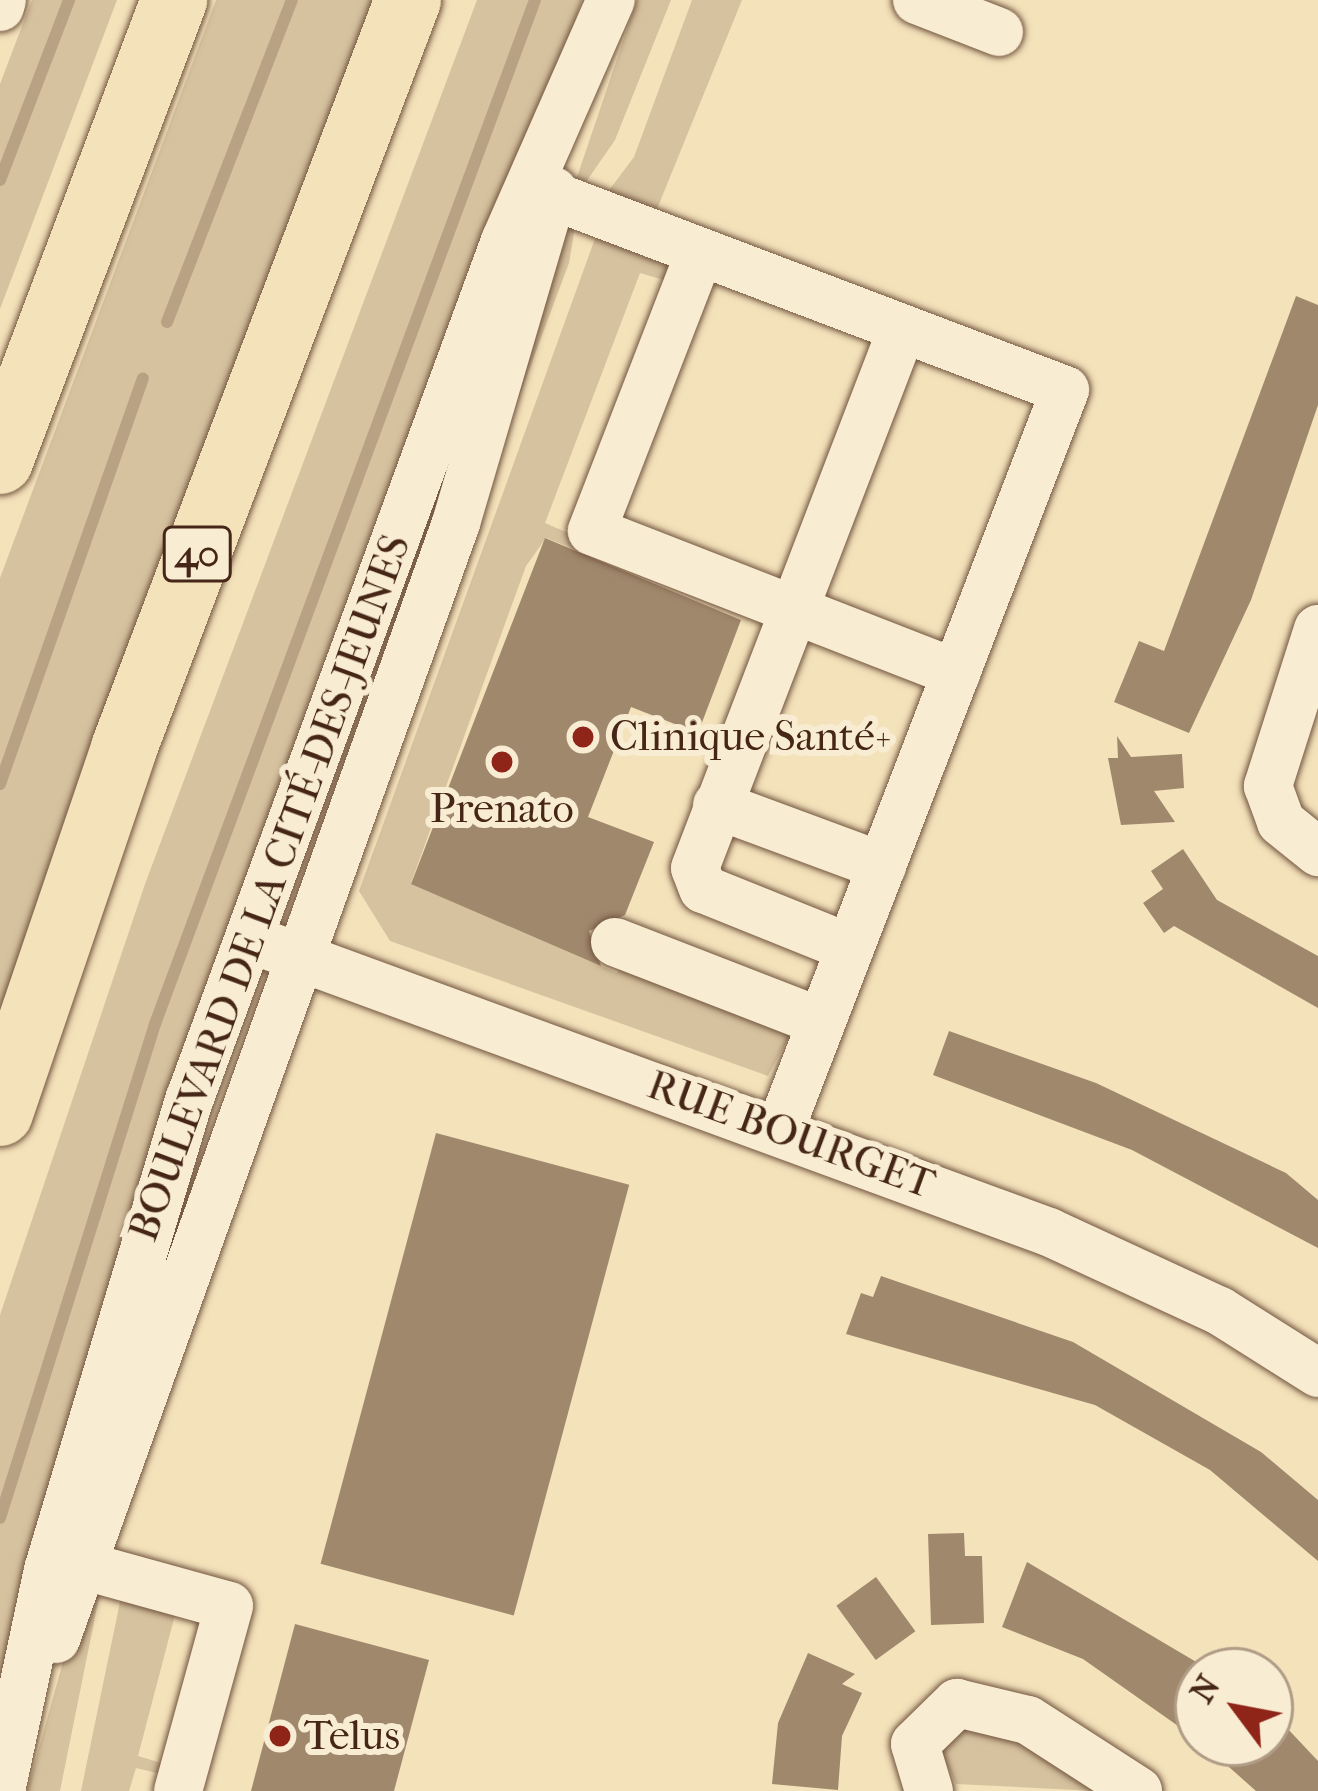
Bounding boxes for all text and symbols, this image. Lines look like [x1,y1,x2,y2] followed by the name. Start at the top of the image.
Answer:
[161,521,233,587] road number: 40
[118,528,422,1248] street label: BOULEVARD DE LA CITÉ-DES-JEUNES
[610,712,892,762] place label: Clinique Santé+
[567,721,599,753] marker: Clinique Santé+
[486,746,518,778] marker: Prenato
[430,784,574,834] place label: Prenato
[641,1060,941,1210] street label: RUE BOURGET
[1174,1647,1294,1767] north arrow
[1182,1668,1229,1710] text: N
[304,1711,400,1761] place label: Telus
[267,1723,293,1749] marker: Telus

